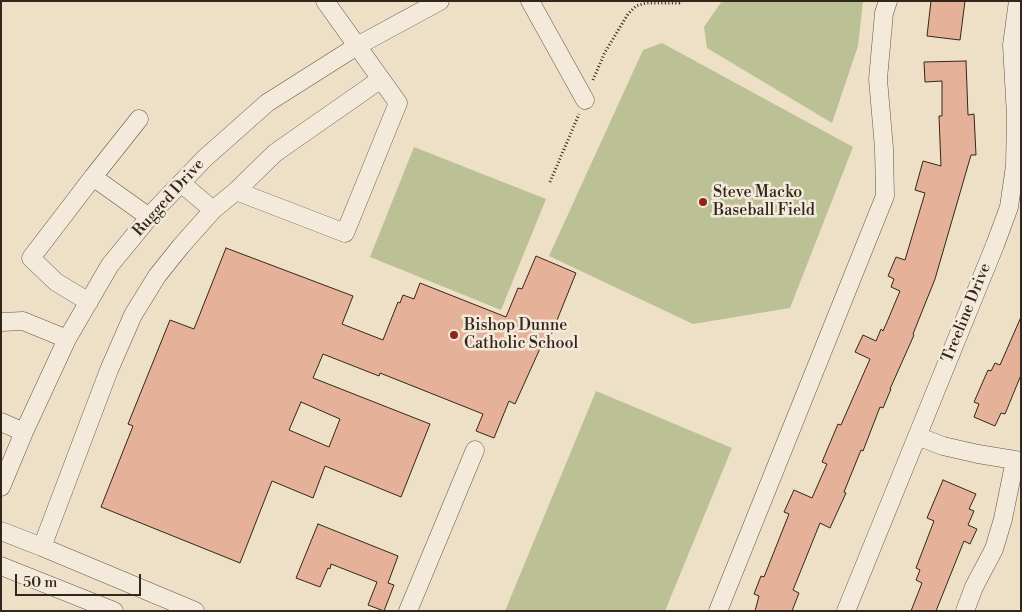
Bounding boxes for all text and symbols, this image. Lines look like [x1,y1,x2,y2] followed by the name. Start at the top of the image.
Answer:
[129,155,209,241] street label: Rugged Drive
[713,183,815,221] place label: Steve Macko Baseball Field
[697,196,709,208] marker: Steve Macko Baseball Field
[938,261,996,365] street label: Treeline Drive
[464,316,578,354] place label: Bishop Dunne Catholic School
[448,329,460,341] marker: Bishop Dunne Catholic School
[18,564,144,596] scale bar
[23,573,57,592] text: 50 m

